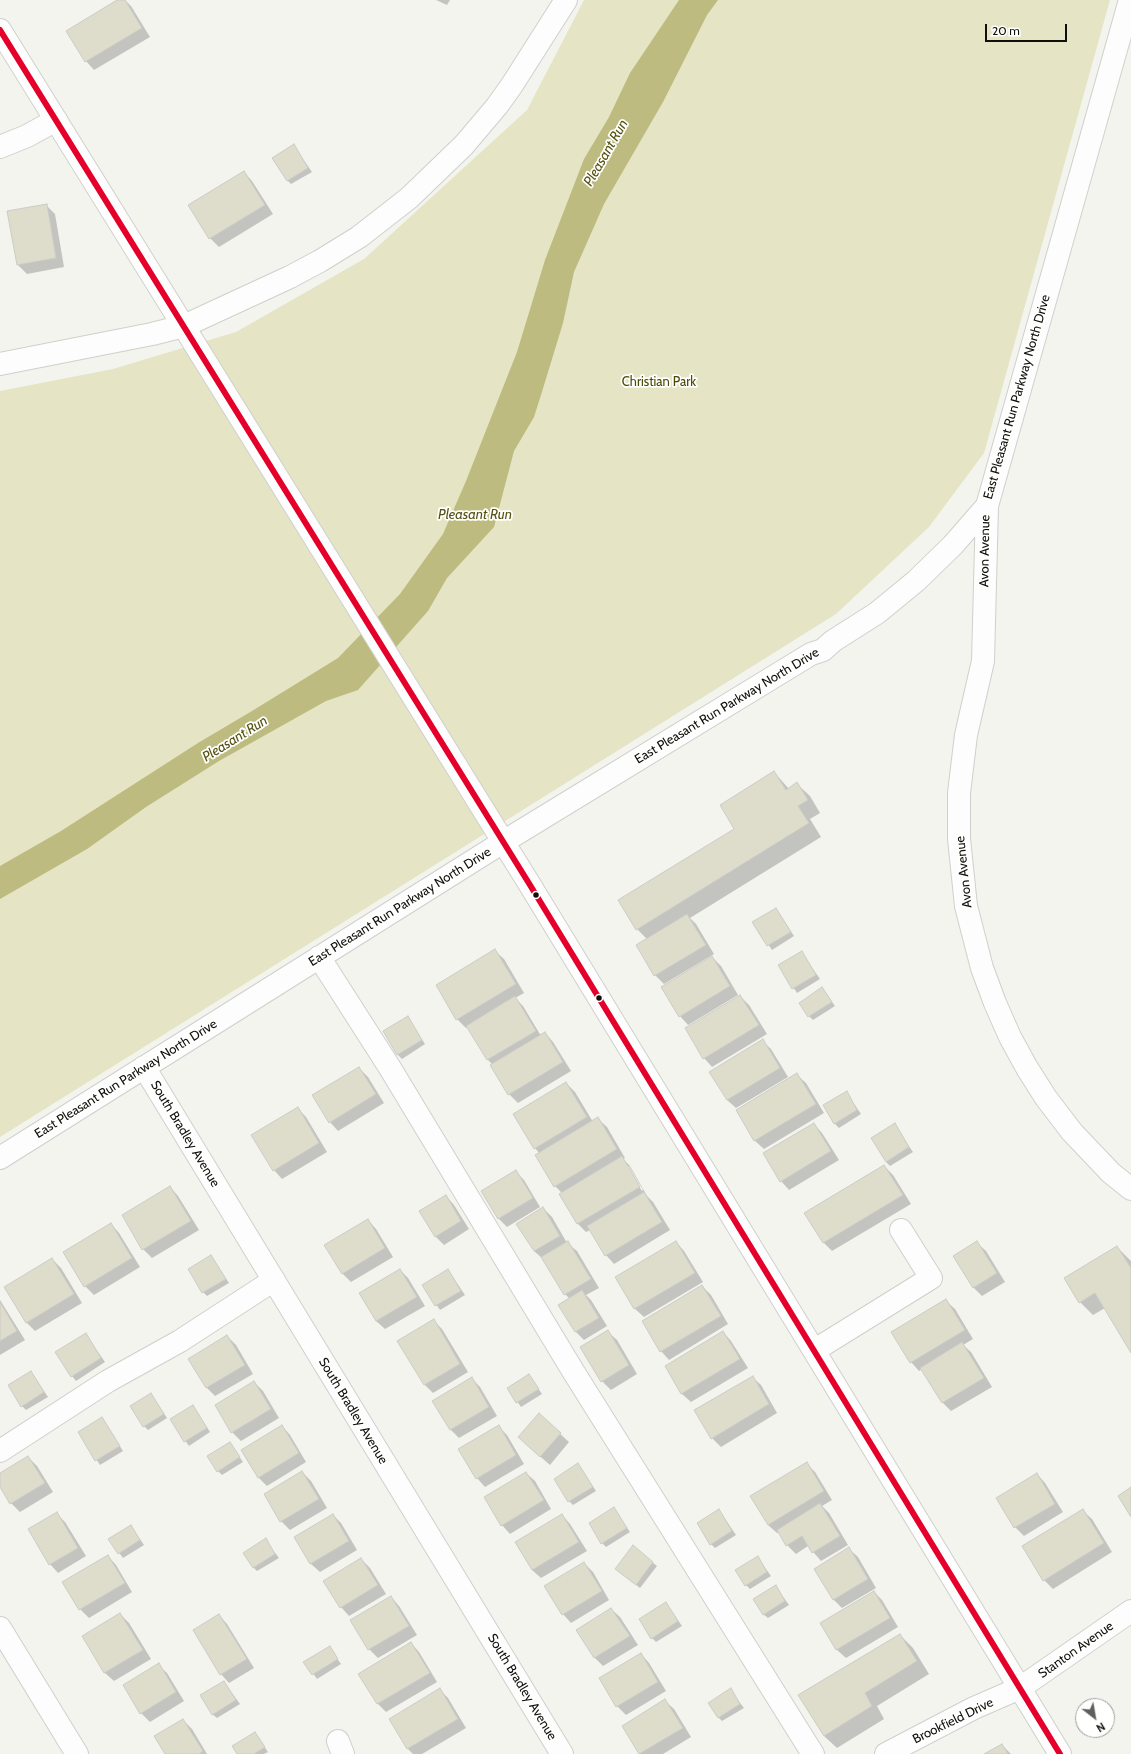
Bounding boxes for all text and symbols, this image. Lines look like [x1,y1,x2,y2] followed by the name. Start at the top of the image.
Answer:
[987,16,1069,42] scale bar
[992,23,1020,38] text: 20 m
[580,117,632,189] water label: Pleasant Run
[980,293,1054,501] street label: East Pleasant Run Parkway North Drive
[622,374,696,390] park label: Christian Park
[438,507,512,523] water label: Pleasant Run
[977,515,993,587] street label: Avon Avenue
[632,645,822,767] street label: East Pleasant Run Parkway North Drive
[199,712,271,766] water label: Pleasant Run
[952,835,976,909] street label: Avon Avenue
[306,844,494,970] street label: East Pleasant Run Parkway North Drive
[531,890,541,900] unlabelled marker
[594,993,604,1003] unlabelled marker
[32,1016,220,1142] street label: East Pleasant Run Parkway North Drive
[147,1078,223,1190] street label: South Bradley Avenue
[315,1355,391,1467] street label: South Bradley Avenue
[1035,1618,1117,1682] street label: Stanton Avenue
[484,1631,560,1743] street label: South Bradley Avenue
[910,1695,996,1747] street label: Brookfield Drive
[1075,1698,1115,1738] north arrow
[1094,1719,1108,1735] text: N

